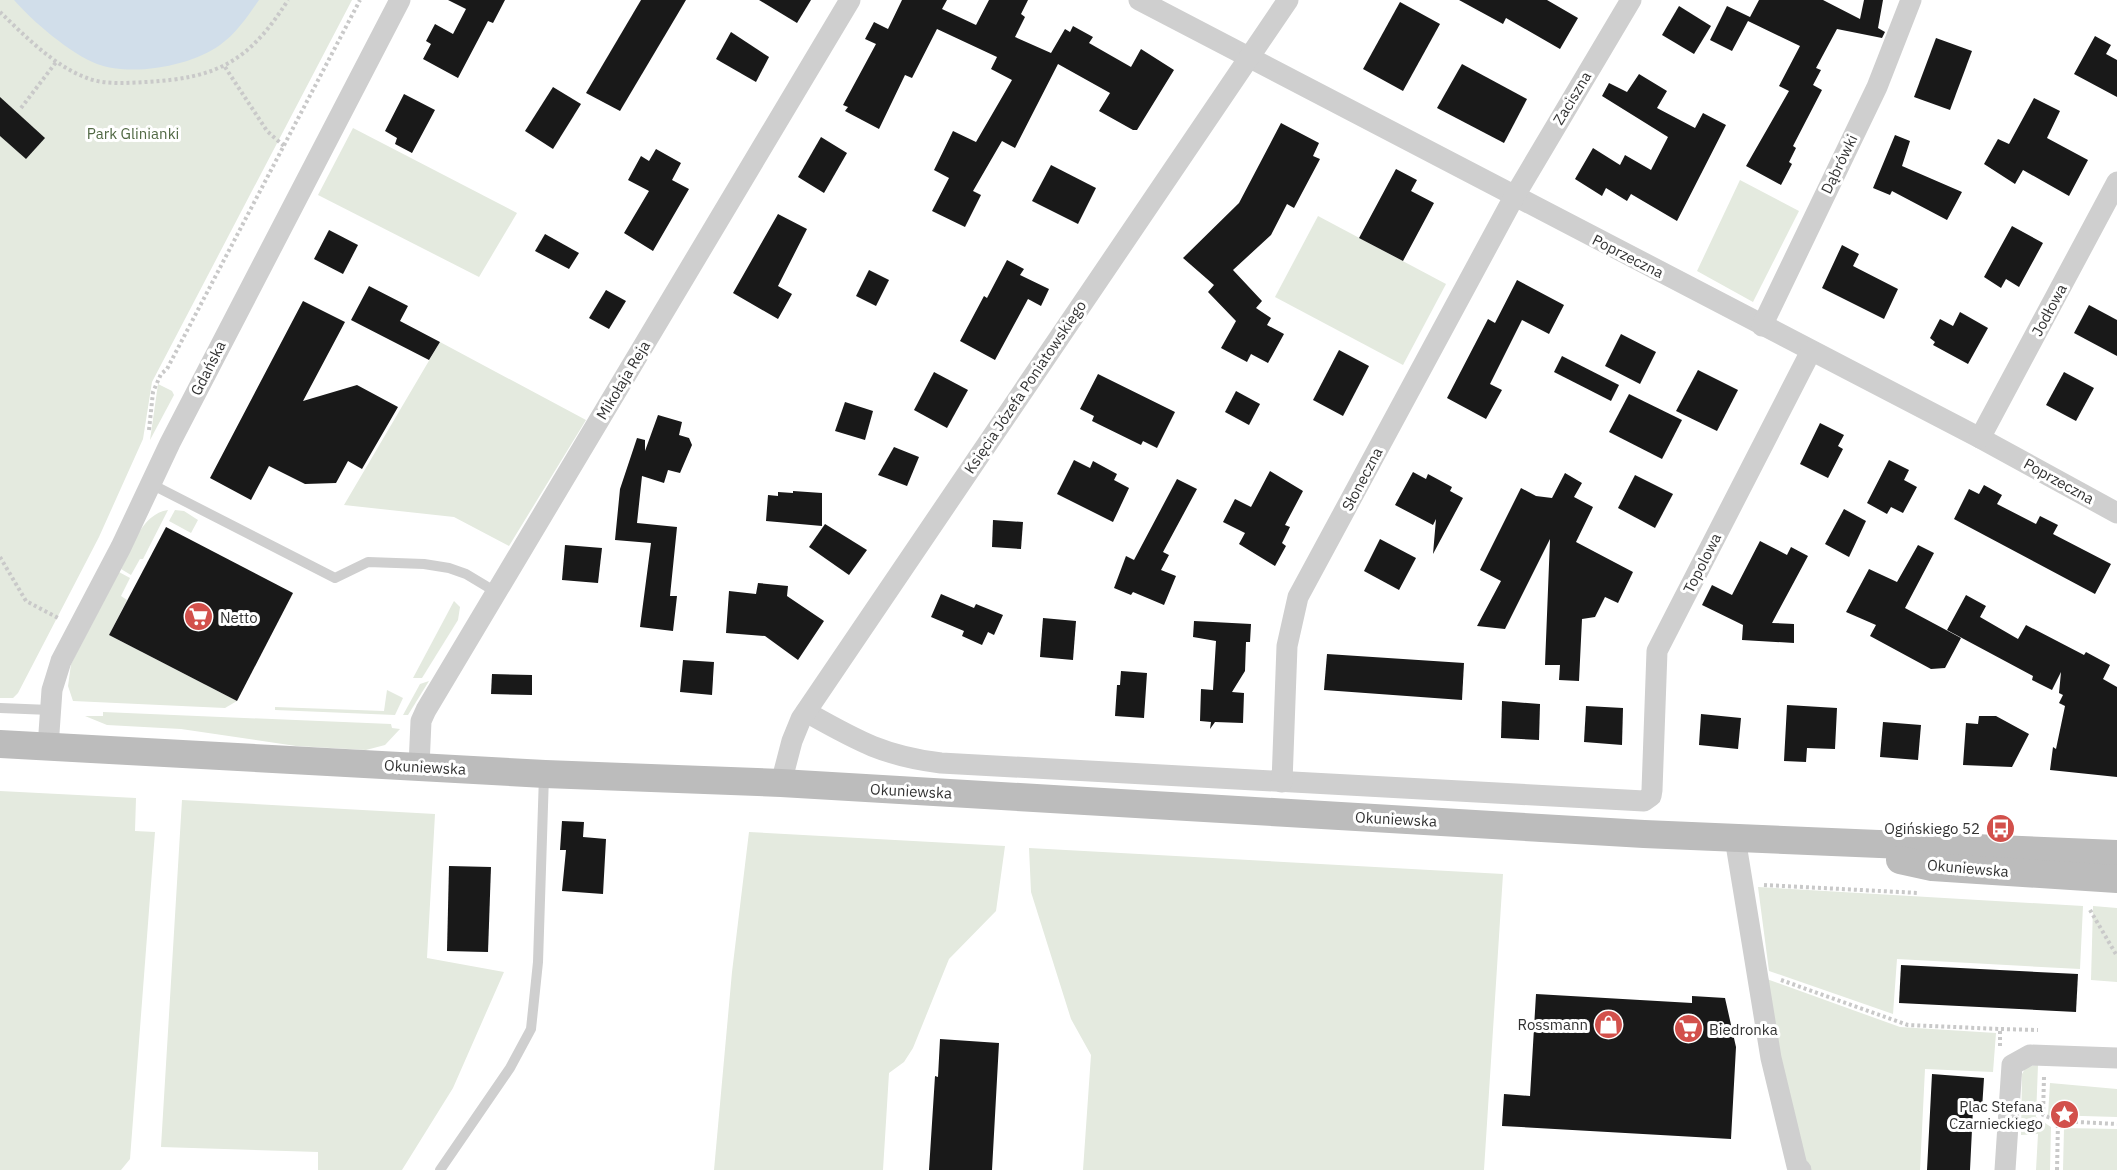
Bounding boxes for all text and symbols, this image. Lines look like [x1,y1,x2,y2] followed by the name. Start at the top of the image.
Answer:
[1549,68,1595,128] street label: Zaciszna
[87,124,179,143] park label: Park Glinianki
[1816,131,1862,197] street label: Dąbrówki
[1589,230,1667,282] street label: Poprzeczna
[2027,281,2071,339] street label: Jodłowa
[960,297,1090,477] street label: Księcia Józefa Poniatowskiego
[186,337,230,399] street label: Gdańska
[592,337,654,423] street label: Mikołaja Reja
[1337,444,1387,514] street label: Słoneczna
[2021,454,2097,508] street label: Poprzeczna
[1679,530,1725,596] street label: Topolowa
[183,601,215,633] supermarket icon: Netto
[220,608,258,627] place label: Netto
[384,755,466,779] street label: Okuniewska
[870,779,952,803] street label: Okuniewska
[1355,807,1437,831] street label: Okuniewska
[1985,812,2017,844] bus stop icon: Ogińskiego 52
[1884,819,1980,838] place label: Ogińskiego 52
[1926,855,2010,881] street label: Okuniewska
[1593,1008,1625,1040] shop icon: Rossmann
[1672,1013,1704,1045] supermarket icon: Biedronka
[1518,1015,1588,1034] place label: Rossmann
[1709,1020,1778,1039] place label: Biedronka
[1949,1097,2043,1133] place label: Plac Stefana Czarnieckiego
[2048,1099,2080,1131] place icon: Plac Stefana Czarnieckiego

